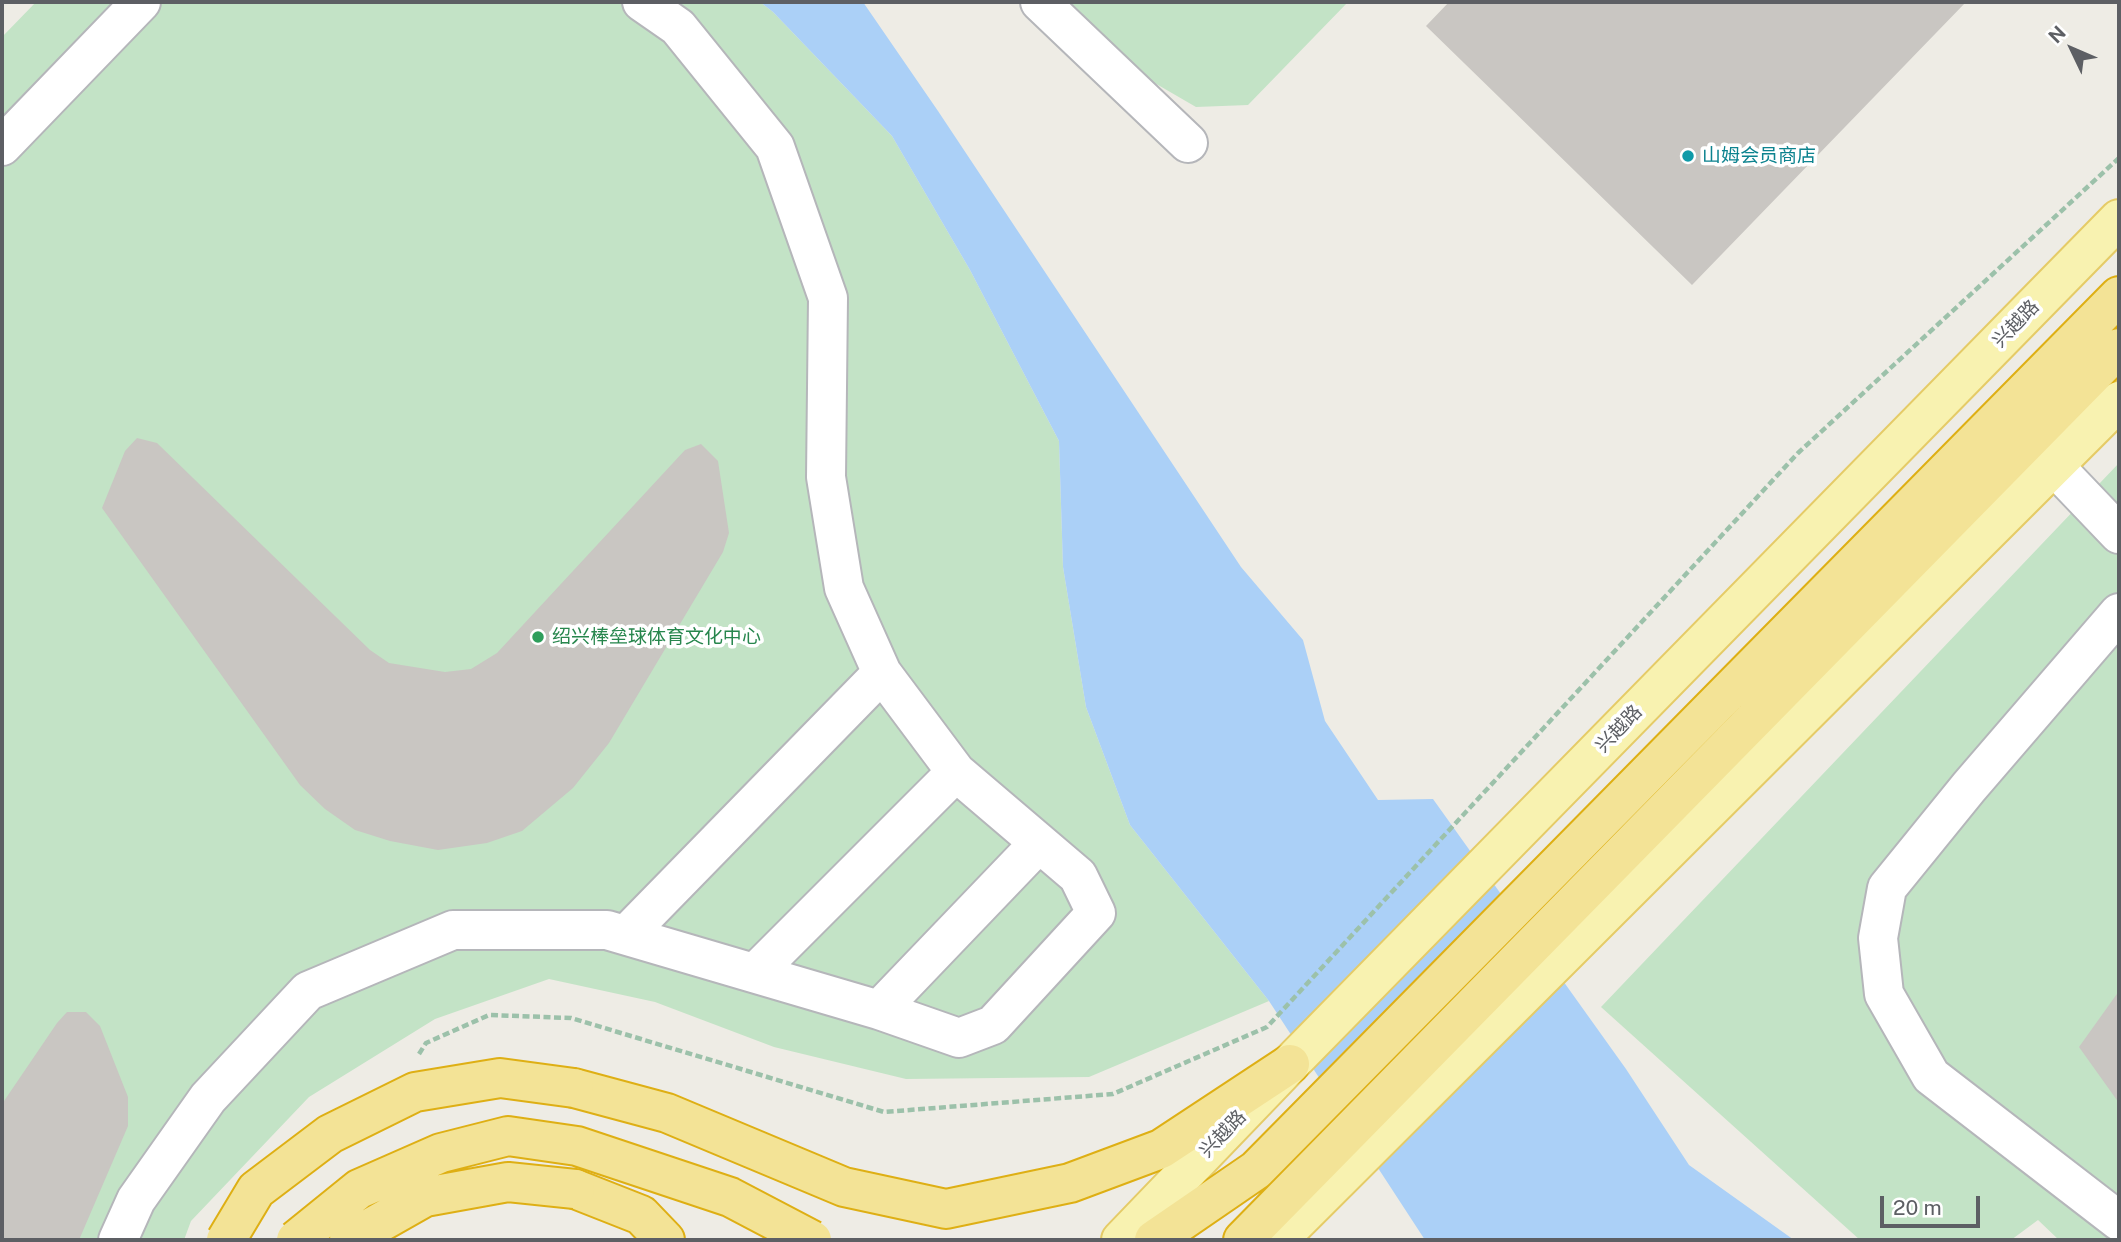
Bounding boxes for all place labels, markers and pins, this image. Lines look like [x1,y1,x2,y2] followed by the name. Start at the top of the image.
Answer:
[1702,145,1816,167] place label: 山姆会员商店
[1680,148,1696,164] marker: 山姆会员商店
[552,626,761,648] place label: 绍兴棒垒球体育文化中心
[530,629,546,645] marker: 绍兴棒垒球体育文化中心

